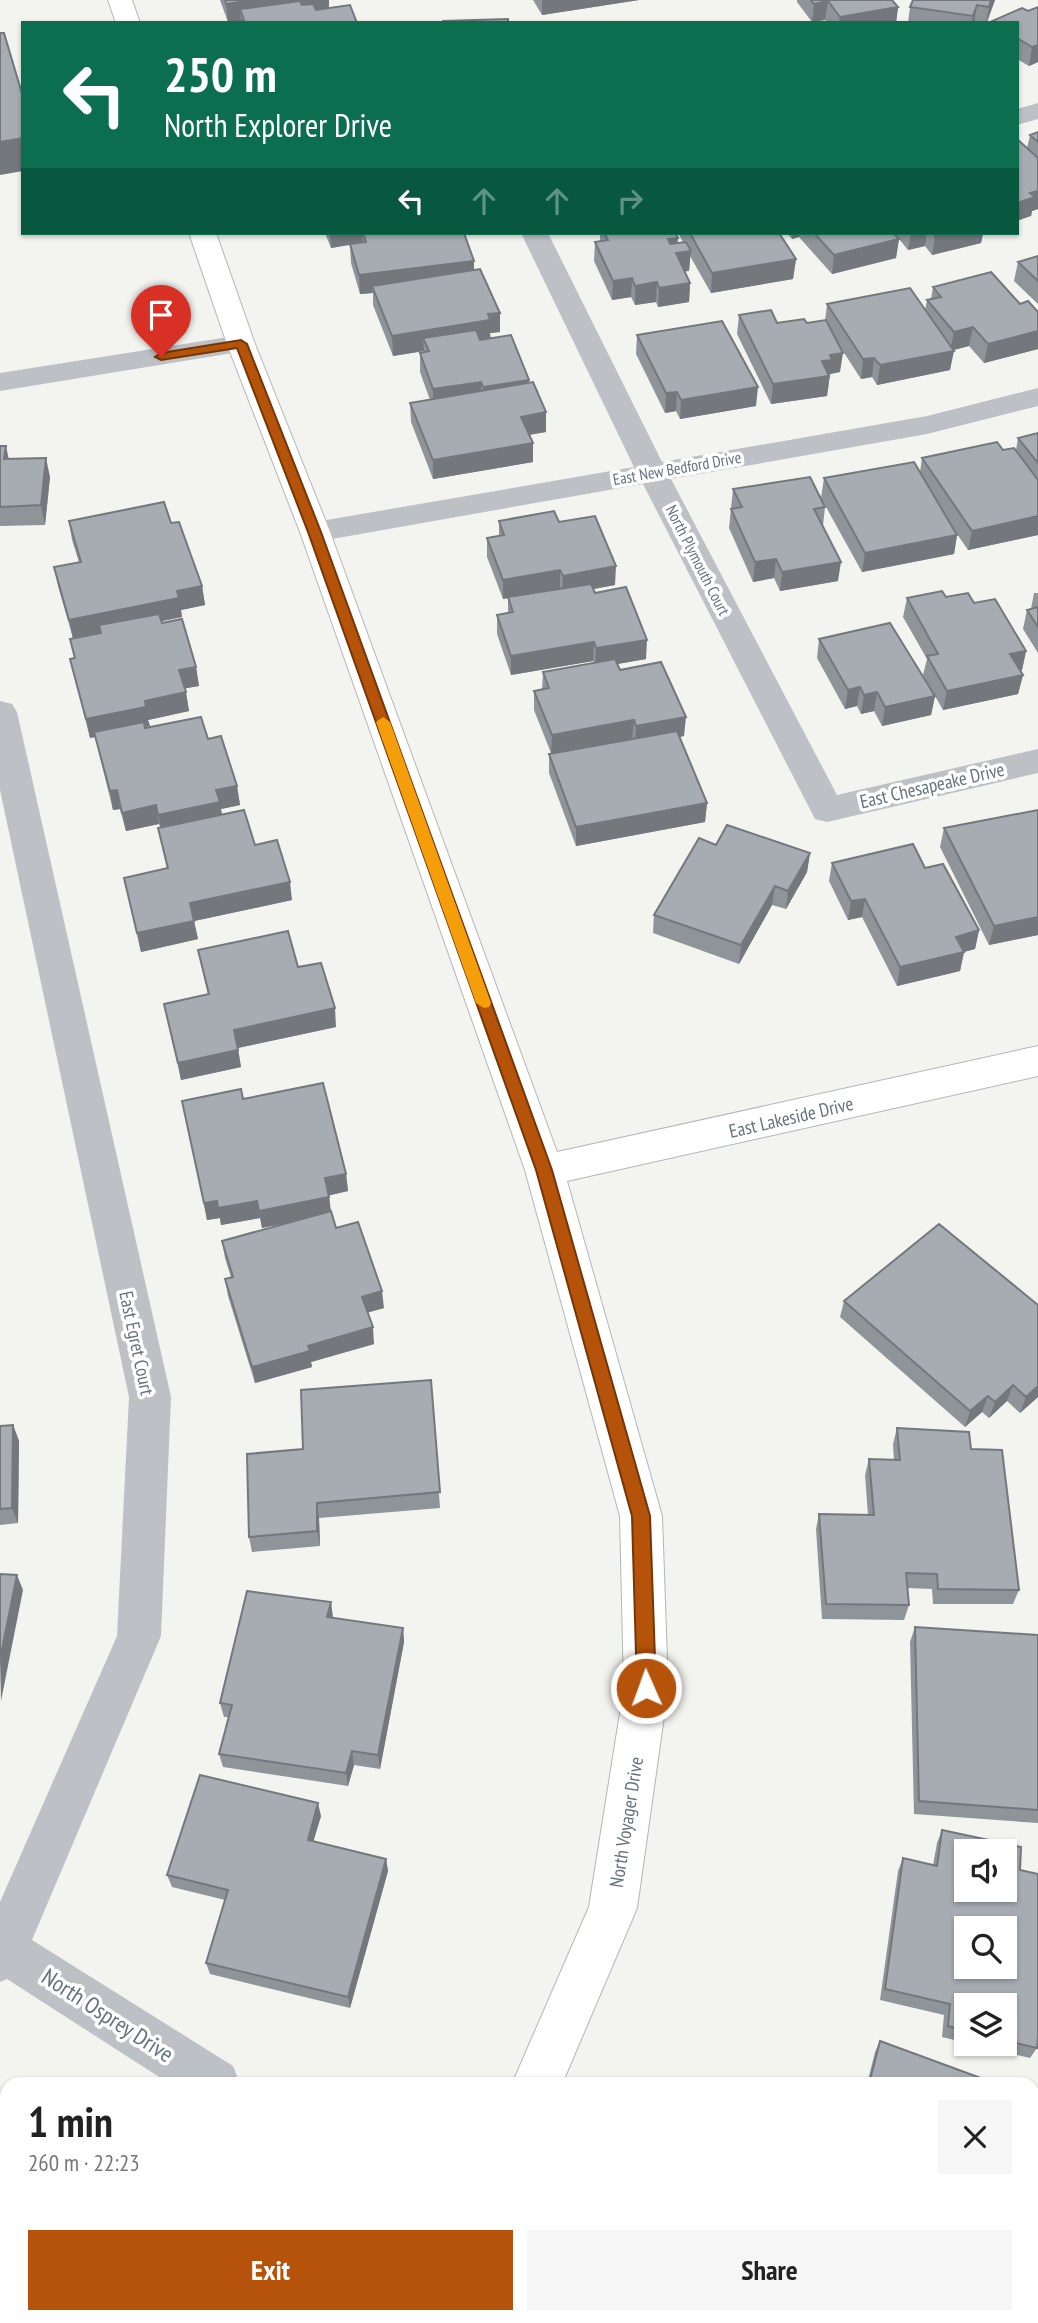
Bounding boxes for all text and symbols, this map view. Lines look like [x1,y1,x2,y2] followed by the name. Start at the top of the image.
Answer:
[164,42,277,106] text: 250 m
[49,49,140,140] icon: left
[164,104,392,146] text: North Explorer Drive
[392,182,430,220] icon: left
[465,182,503,220] icon: ahead
[538,182,576,220] icon: ahead
[611,182,649,220] icon: right
[131,285,191,357] pin
[142,296,180,334] icon: arrive
[611,447,743,489] street label: East New Bedford Drive
[662,502,735,619] street label: North Plymouth Court
[857,757,1007,813] street label: East Chesapeake Drive
[726,1091,856,1143] street label: East Lakeside Drive
[114,1289,160,1398] street label: East Egret Court
[609,1651,683,1725] position arrow
[604,1755,648,1889] street label: North Voyager Drive
[954,1839,1017,2056] map controls
[954,1839,1017,1902] button: sound
[954,1916,1017,1979] button: search
[37,1962,179,2068] street label: North Osprey Drive
[954,1993,1017,2056] button: layers
[28,2094,113,2149] text: 1 min
[938,2100,1012,2174] button: close
[28,2148,140,2177] text: 260 m · 22:23
[28,2230,513,2310] button: Exit
[527,2230,1012,2310] button: Share

